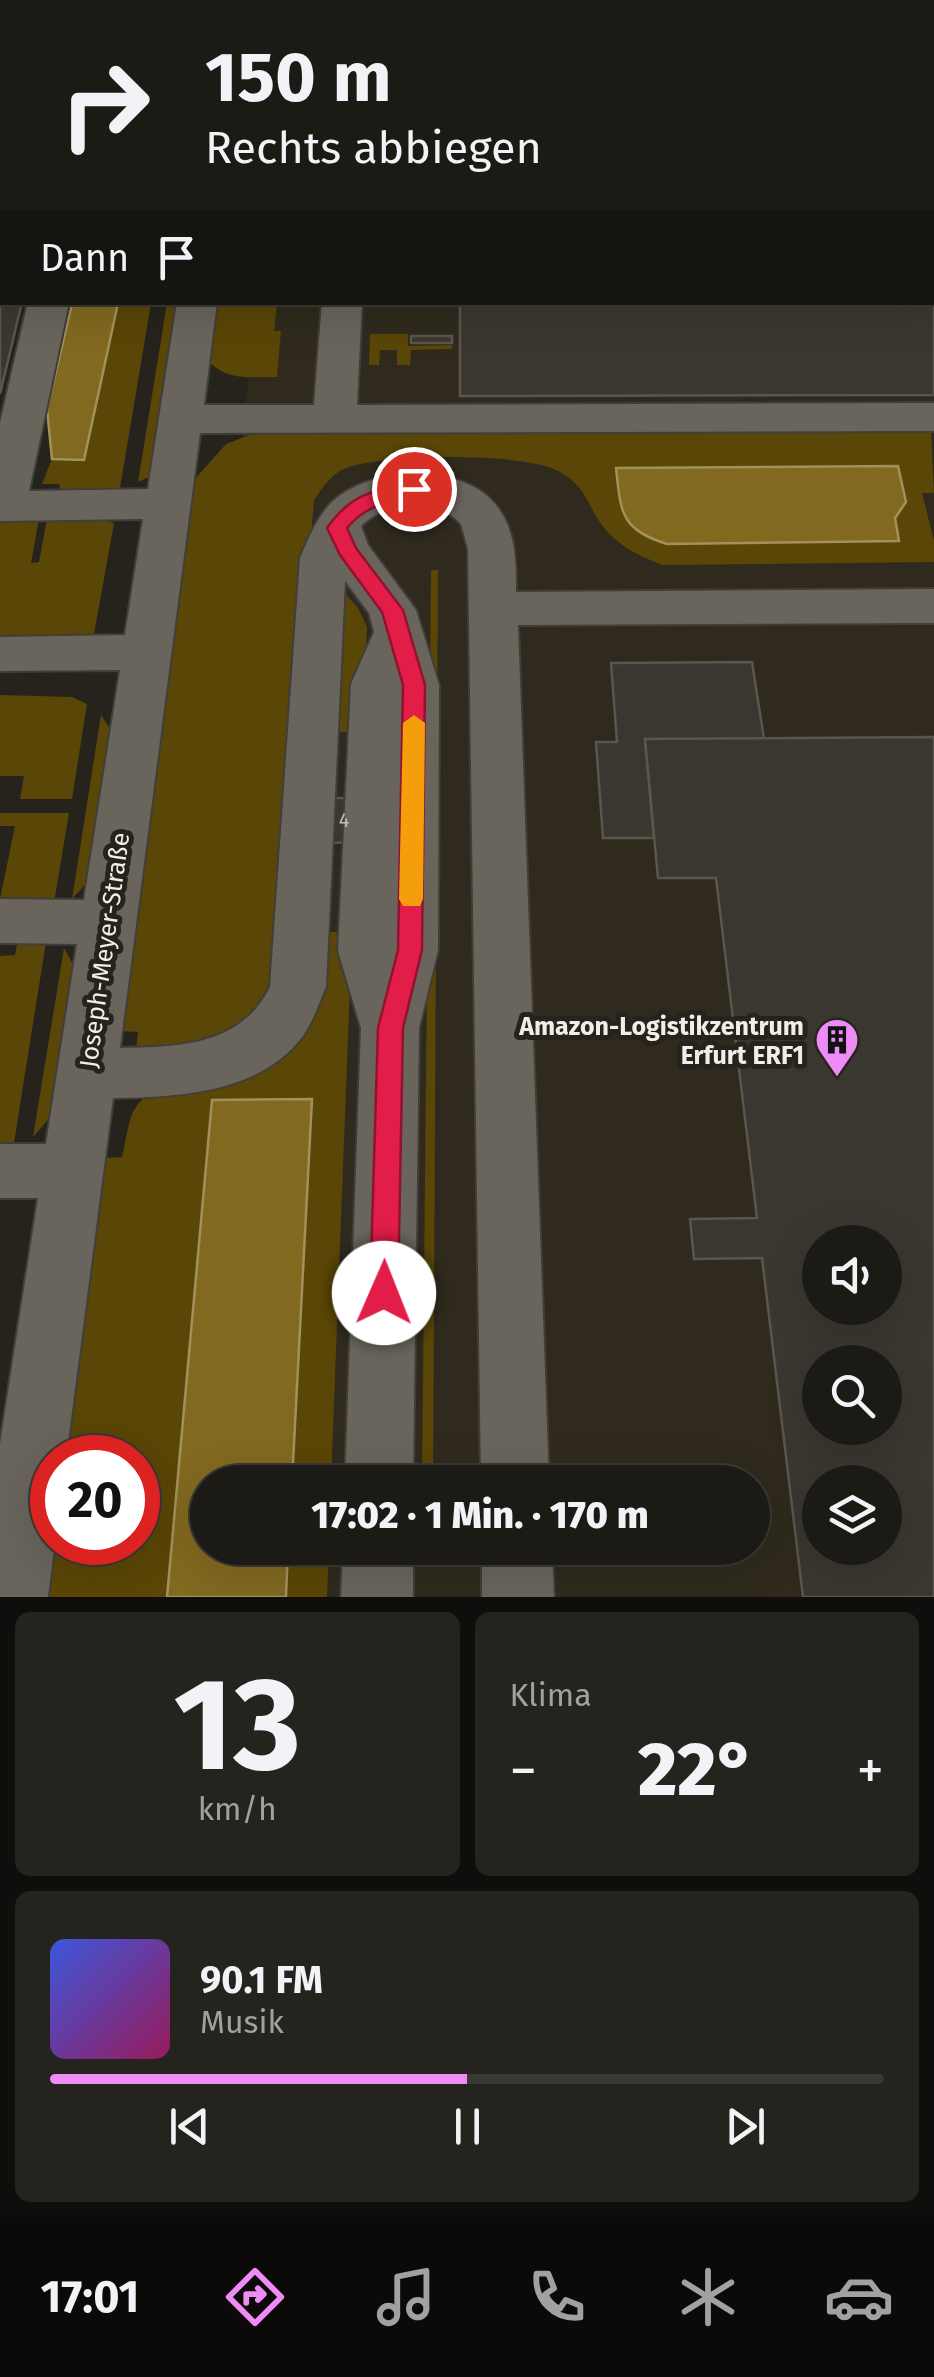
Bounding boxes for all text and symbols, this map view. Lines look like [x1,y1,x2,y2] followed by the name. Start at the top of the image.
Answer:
[205,36,392,120] text: 150 m
[40,40,170,170] icon: right
[205,121,542,175] text: Rechts abbiegen
[149,230,204,285] icon: arrive
[40,235,129,281] text: Dann
[372,447,457,532] pin
[387,462,442,517] icon: arrive
[339,808,350,832] house number: 4
[74,831,136,1070] street label: Joseph-Meyer-Straße
[518,1012,804,1071] place label: Amazon-Logistikzentrum Erfurt ERF1
[814,1017,860,1078] building icon: Amazon-Logistikzentrum Erfurt ERF1
[802,1225,902,1565] map controls
[802,1225,902,1325] button: sound
[332,1241,436,1345] position arrow
[802,1345,902,1445] button: search
[30,1435,160,1565] speed limit sign: 20
[802,1465,902,1565] button: layers
[311,1492,649,1538] text: 17:02 · 1 Min. · 170 m
[173,1647,301,1803] text: 13
[510,1676,592,1714] text: Klima
[638,1725,756,1815] text: 22°
[510,1738,537,1804] text: −
[857,1738,884,1804] text: +
[198,1790,277,1828] text: km/h
[200,1957,323,2003] text: 90.1 FM
[200,2003,284,2041] text: Musik
[162,2099,217,2154] icon: previous
[440,2099,495,2154] icon: pause
[718,2099,773,2154] icon: next
[220,2262,290,2332] icon: directions
[371,2262,441,2332] icon: music
[522,2262,592,2332] icon: phone
[673,2262,743,2332] icon: climate
[824,2262,894,2332] icon: car
[40,2270,139,2324] text: 17:01

